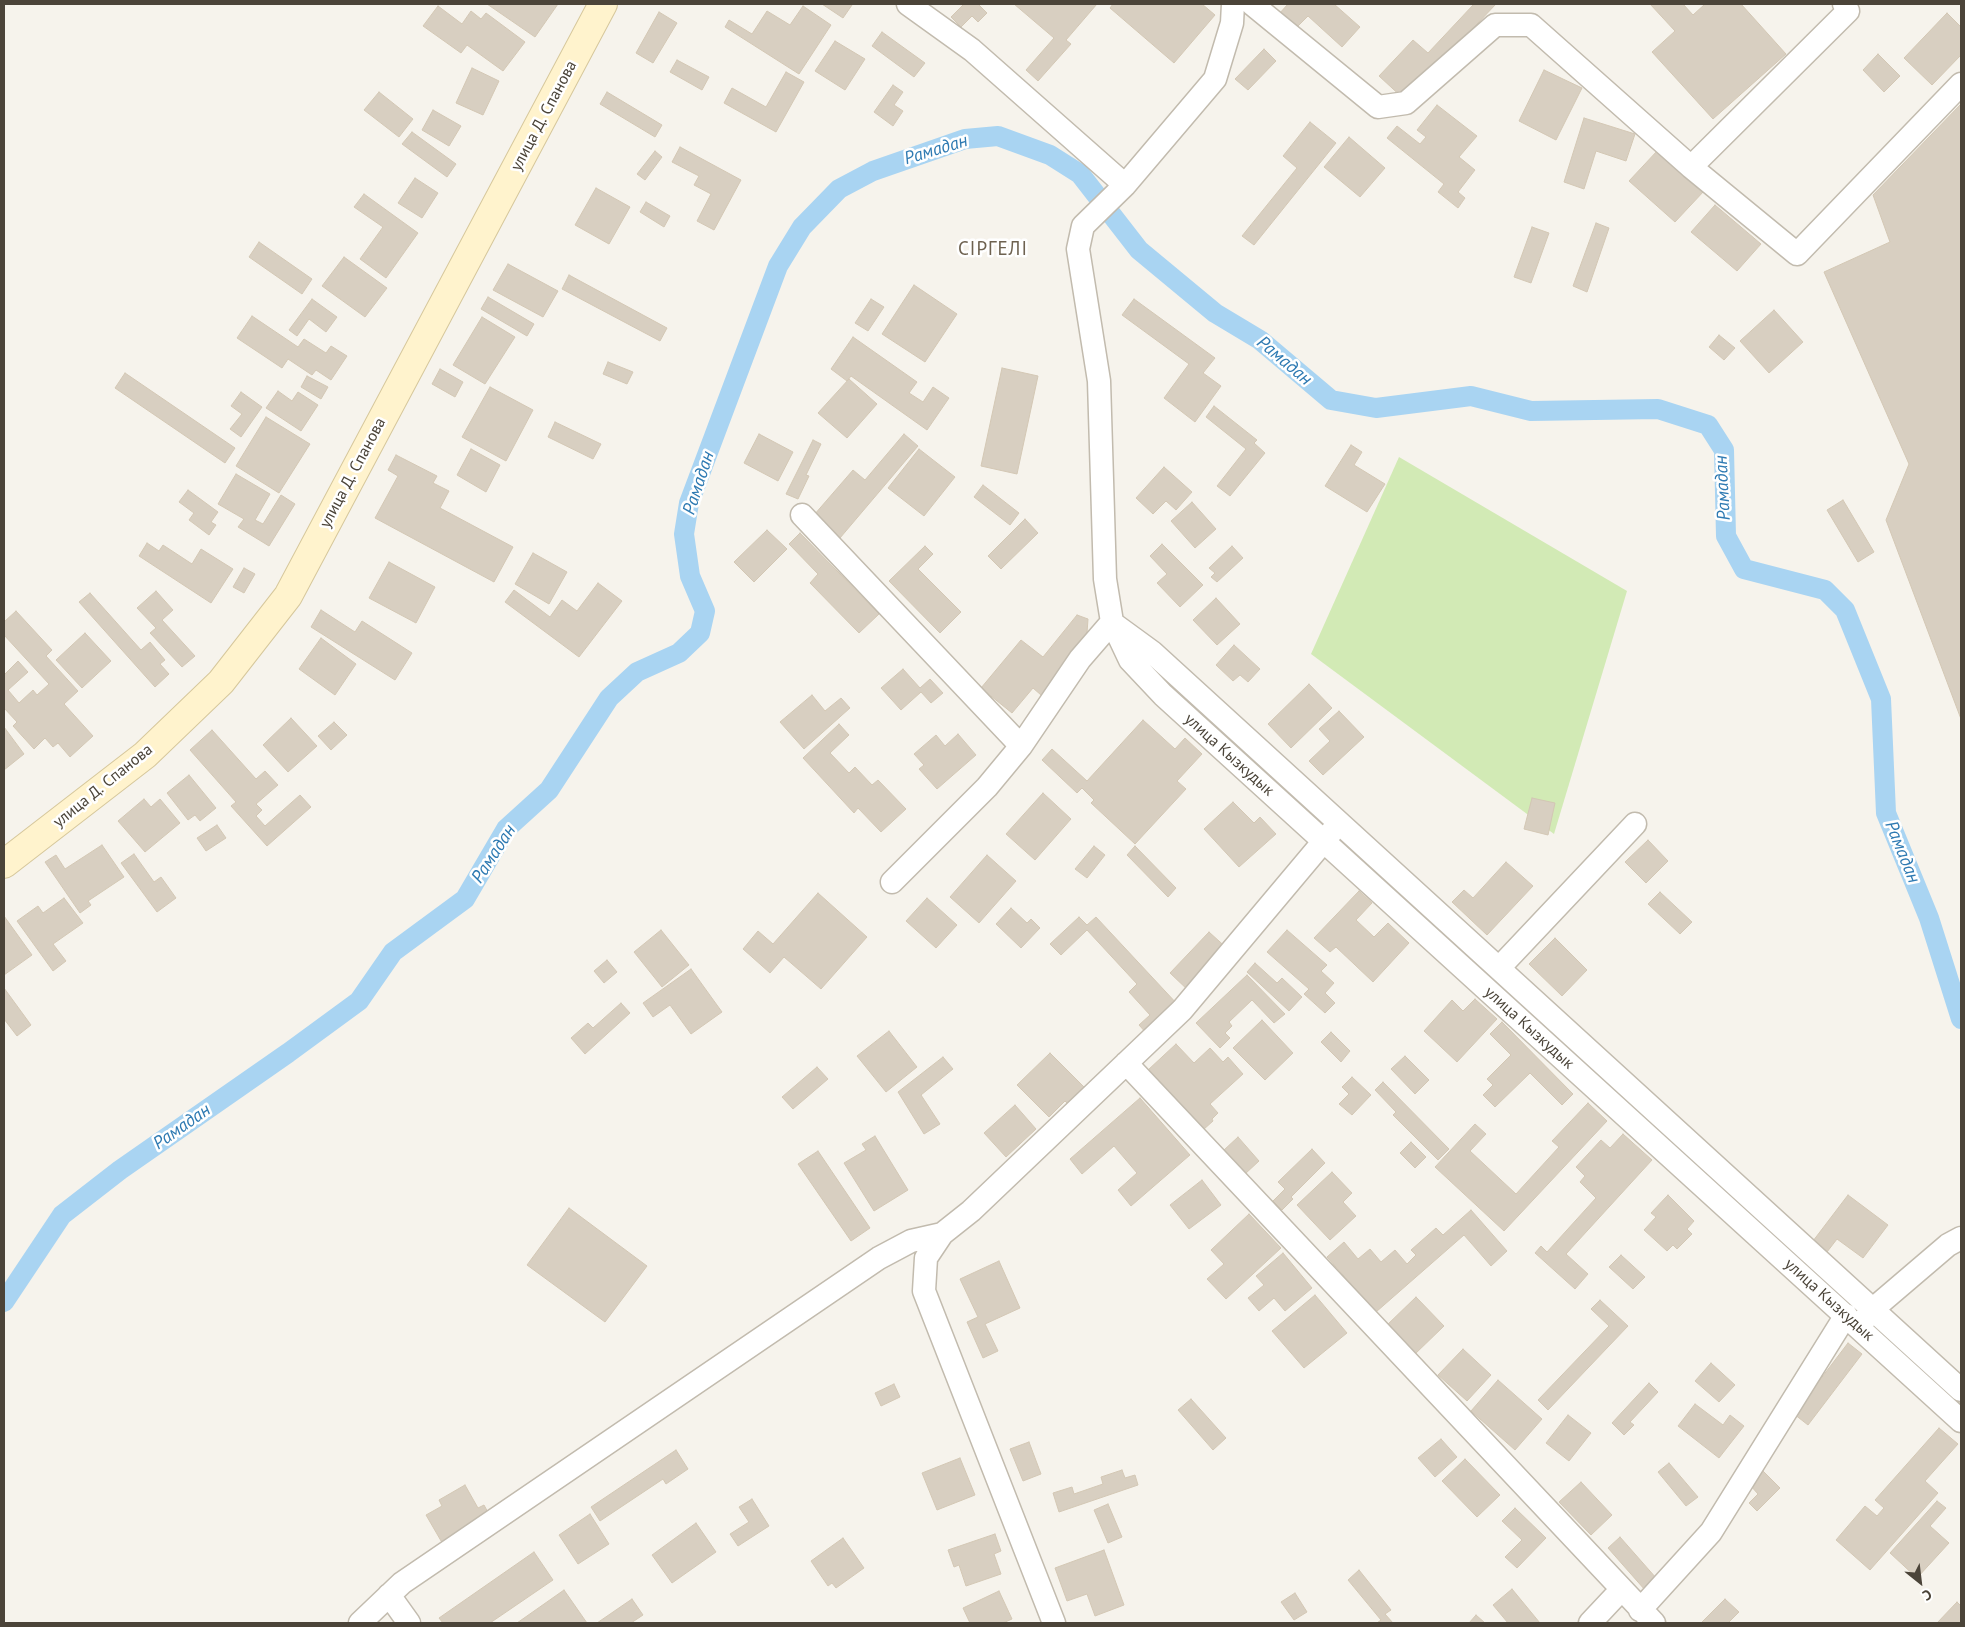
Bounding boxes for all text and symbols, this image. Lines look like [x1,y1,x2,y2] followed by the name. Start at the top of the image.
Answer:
[507,58,581,174] street label: улица Д. Спанова
[902,130,970,170] water label: Рамадан
[957,239,1029,261] district label: СІРГЕЛІ
[1252,332,1316,390] water label: Рамадан
[316,415,390,531] street label: улица Д. Спанова
[679,449,719,517] water label: Рамадан
[1711,455,1735,521] water label: Рамадан
[1180,710,1278,800] street label: улица Кызкудык
[49,740,157,832] street label: улица Д. Спанова
[1880,818,1924,886] water label: Рамадан
[467,821,521,887] water label: Рамадан
[1480,983,1578,1073] street label: улица Кызкудык
[149,1099,215,1155] water label: Рамадан
[1780,1255,1878,1345] street label: улица Кызкудык
[1895,1557,1945,1607] north arrow
[1919,1585,1935,1605] text: С

